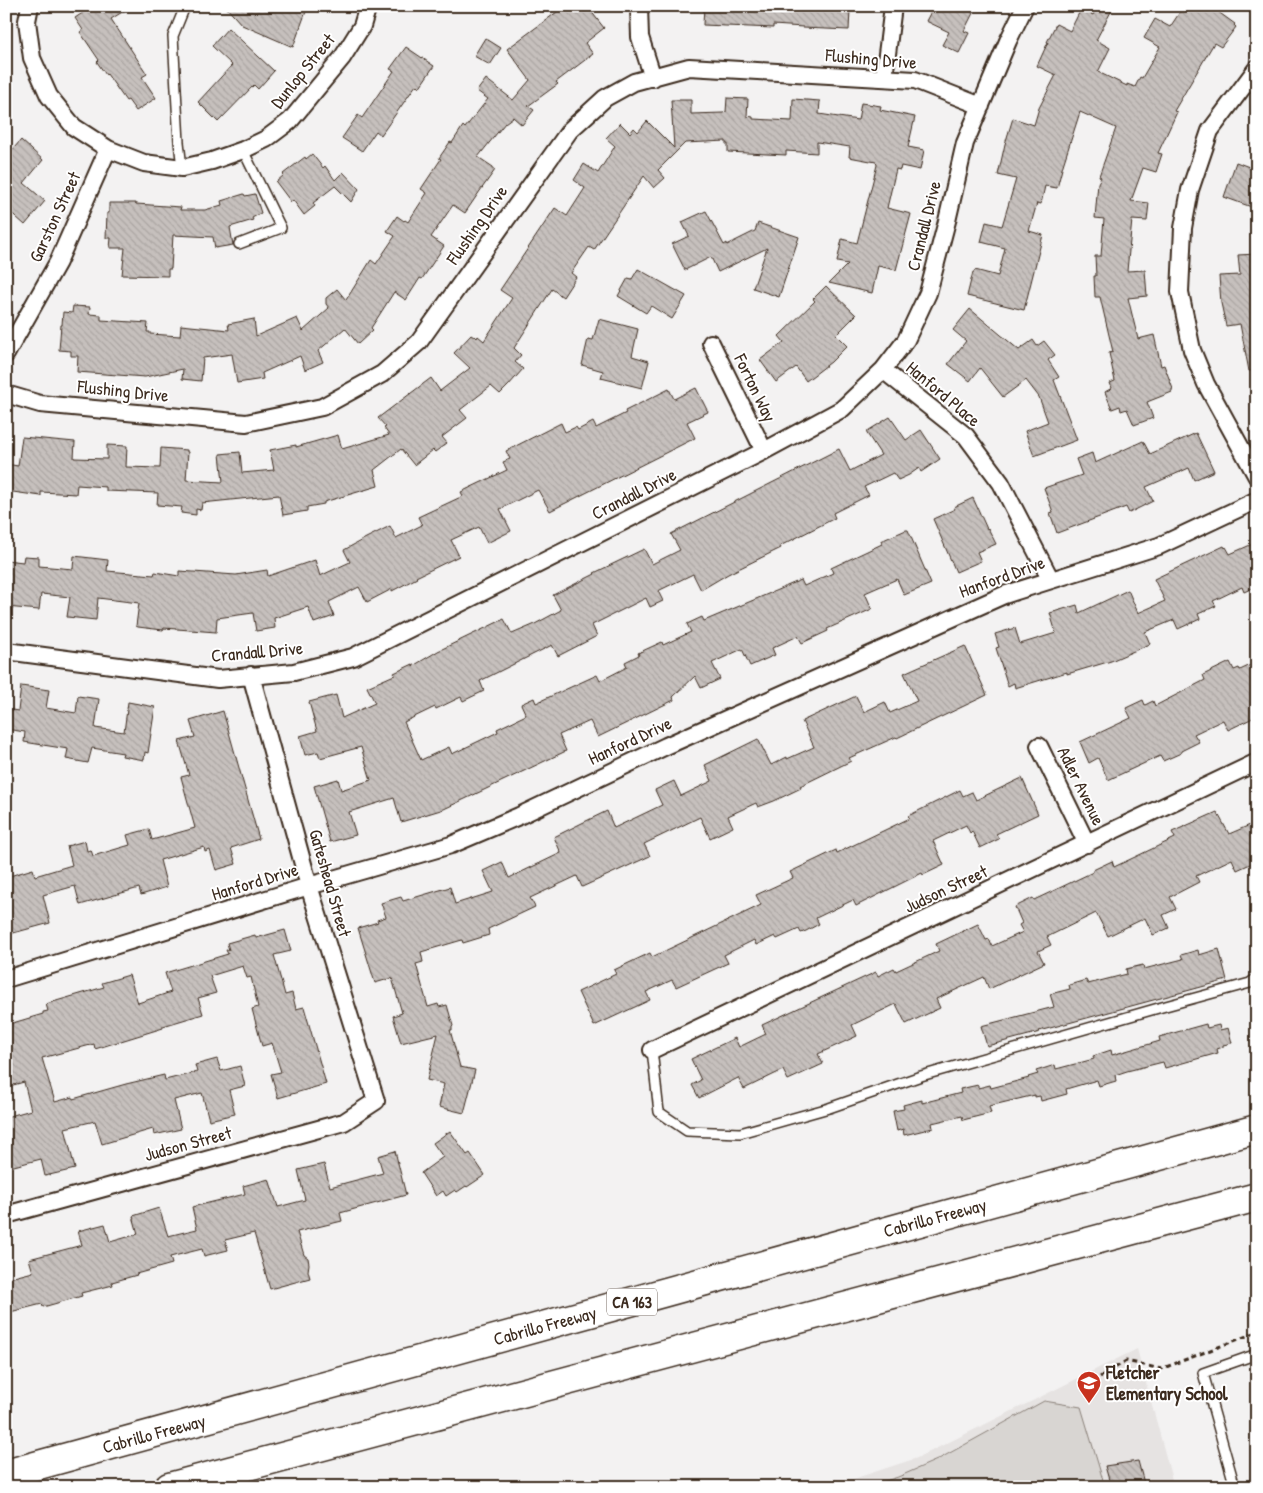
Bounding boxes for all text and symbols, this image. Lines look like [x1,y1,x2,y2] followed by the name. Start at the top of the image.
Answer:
[265,27,341,113] street label: Dunlop Street
[823,42,918,75] street label: Flushing Drive
[23,167,87,266] street label: Garston Street
[900,178,947,273] street label: Crandall Drive
[440,180,513,270] street label: Flushing Drive
[728,349,783,426] street label: Forton Way
[901,355,986,432] street label: Hanford Place
[75,373,170,408] street label: Flushing Drive
[587,462,680,526] street label: Crandall Drive
[956,550,1048,604] street label: Hanford Drive
[210,635,304,668] street label: Crandall Drive
[584,710,676,771] street label: Hanford Drive
[1052,742,1111,829] street label: Adler Avenue
[303,826,358,940] street label: Gateshead Street
[208,857,301,907] street label: Hanford Drive
[900,858,992,919] street label: Judson Street
[142,1120,235,1167] street label: Judson Street
[881,1192,989,1243] street label: Cabrillo Freeway
[607,1288,657,1315] road number: CA 163
[491,1300,599,1351] street label: Cabrillo Freeway
[1105,1360,1229,1407] place label: Fletcher Elementary School
[1076,1370,1102,1404] school or university icon: Fletcher Elementary School
[100,1408,208,1459] street label: Cabrillo Freeway

